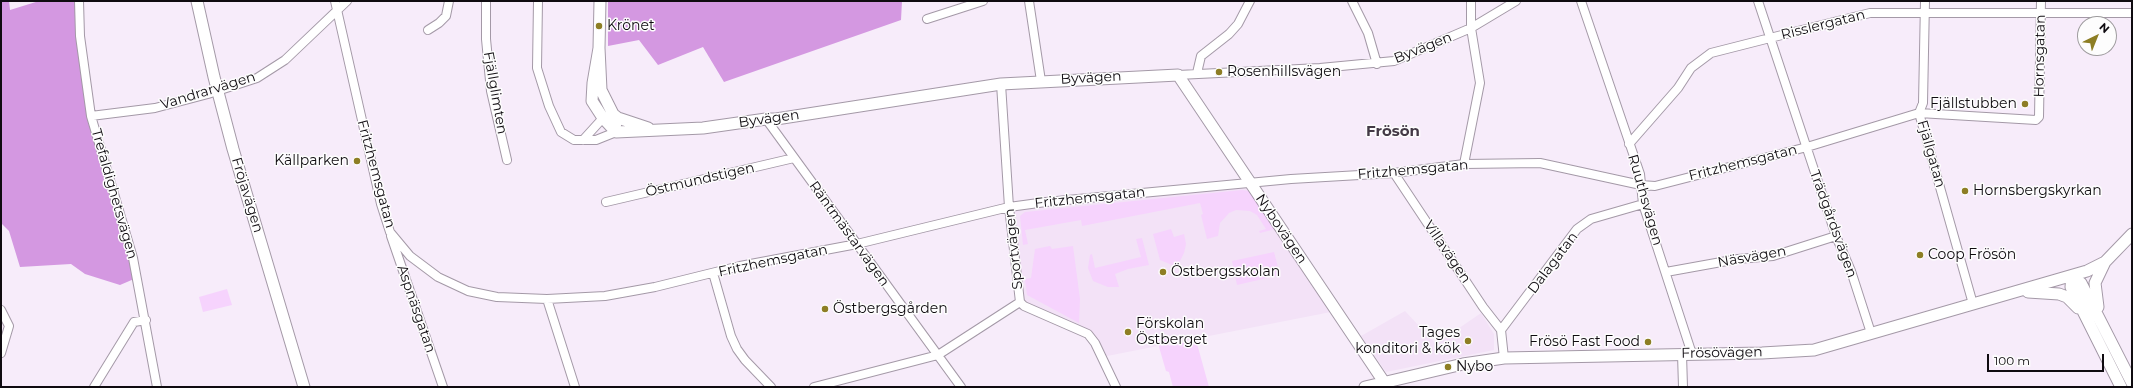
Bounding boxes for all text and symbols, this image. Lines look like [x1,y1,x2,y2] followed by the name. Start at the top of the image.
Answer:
[1779,6,1867,44] street label: Risslergatan
[2031,14,2049,98] street label: Hornsgatan
[2077,16,2117,56] north arrow
[607,18,655,34] place label: Krönet
[2096,20,2113,36] text: N
[594,21,604,31] marker: Krönet
[1392,29,1454,67] street label: Byvägen
[479,50,511,136] street label: Fjällglimten
[1227,64,1341,80] place label: Rosenhillsvägen
[1214,67,1224,77] marker: Rosenhillsvägen
[1060,68,1122,88] street label: Byvägen
[158,69,258,113] street label: Vandrarvägen
[1930,96,2017,112] place label: Fjällstubben
[2020,99,2030,109] marker: Fjällstubben
[738,106,800,132] street label: Byvägen
[353,118,399,230] street label: Fritzhemsgatan
[1913,118,1949,190] street label: Fjällgatan
[1366,123,1420,141] district label: Frösön
[87,127,141,261] street label: Trefaldighetsvägen
[1687,141,1799,185] street label: Fritzhemsgatan
[274,153,349,169] place label: Källparken
[1624,153,1666,247] street label: Ruuthsvägen
[228,155,266,235] street label: Fröjavägen
[352,156,362,166] marker: Källparken
[1357,157,1469,183] street label: Fritzhemsgatan
[644,159,756,201] street label: Östmundstigen
[1806,168,1860,280] street label: Trädgårdsvägen
[805,178,893,290] street label: Räntmästarvägen
[1973,183,2102,199] place label: Hornsbergskyrkan
[1034,184,1146,212] street label: Fritzhemsgatan
[1960,186,1970,196] marker: Hornsbergskyrkan
[1252,191,1310,267] street label: Nybovägen
[1001,208,1027,290] street label: Sportvägen
[1420,217,1474,287] street label: Villavägen
[1524,229,1582,297] street label: Dalagatan
[717,241,829,281] street label: Fritzhemsgatan
[1716,243,1788,271] street label: Näsvägen
[1928,247,2016,263] place label: Coop Frösön
[1915,250,1925,260] marker: Coop Frösön
[393,263,439,355] street label: Aspnäsgatan
[1171,264,1280,280] place label: Östbergsskolan
[1158,267,1168,277] marker: Östbergsskolan
[833,301,948,317] place label: Östbergsgården
[820,304,830,314] marker: Östbergsgården
[1136,316,1207,348] place label: Förskolan Östberget
[1355,325,1460,358] place label: Tages konditori & kök
[1123,327,1133,337] marker: Förskolan Östberget
[1529,334,1640,350] place label: Frösö Fast Food
[1463,336,1473,346] marker: Tages konditori & kök
[1643,337,1653,347] marker: Frösö Fast Food
[1681,344,1763,362] street label: Frösövägen
[1989,346,2106,372] scale bar
[1994,353,2030,368] text: 100 m
[1456,359,1493,375] place label: Nybo
[1443,362,1453,372] marker: Nybo

